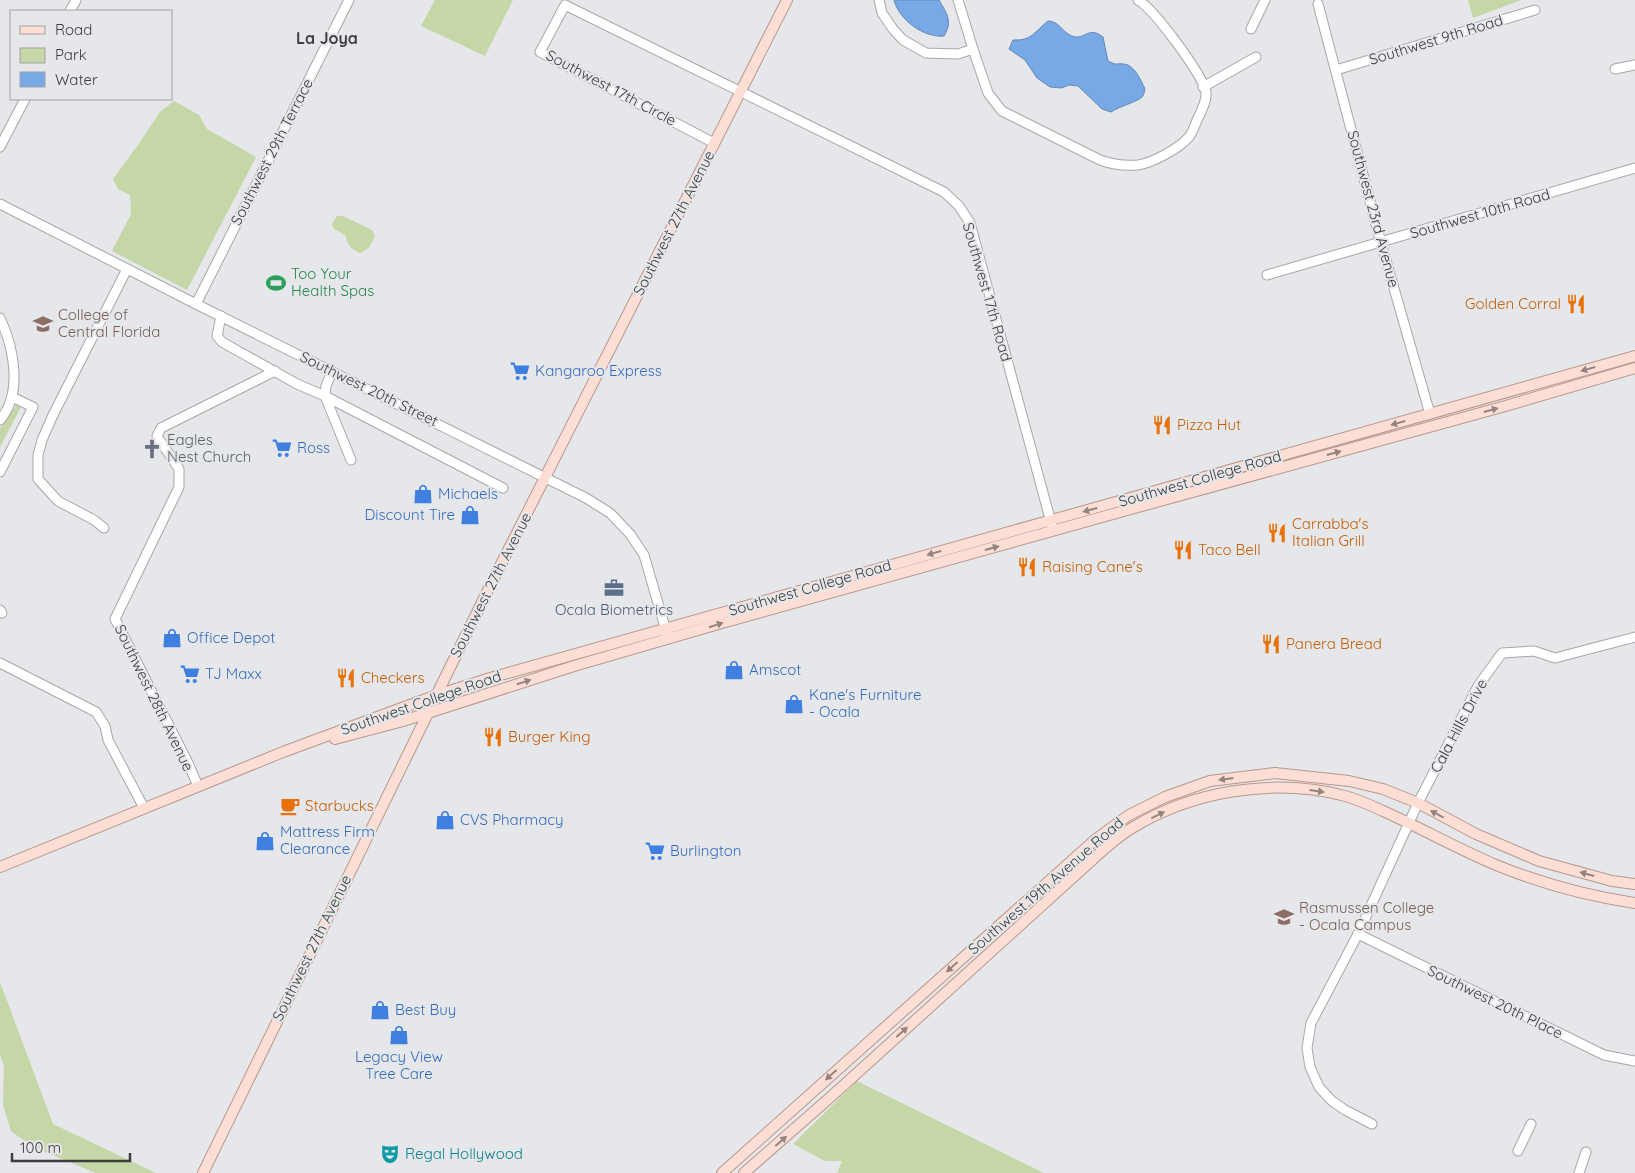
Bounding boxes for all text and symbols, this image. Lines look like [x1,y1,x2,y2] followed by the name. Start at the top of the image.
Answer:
[10,10,172,100] legend
[1367,10,1505,69] street label: Southwest 9th Road
[55,20,92,39] text: Road
[296,28,358,48] district label: La Joya
[55,45,87,64] text: Park
[543,45,680,130] street label: Southwest 17th Circle
[55,70,98,89] text: Water
[226,75,317,228] street label: Southwest 29th Terrace
[1343,128,1404,289] street label: Southwest 23rd Avenue
[629,147,718,299] street label: Southwest 27th Avenue
[1408,184,1552,243] street label: Southwest 10th Road
[959,220,1016,364] street label: Southwest 17th Road
[291,264,374,300] place label: Too Your Health Spas
[265,272,287,294] sports icon: Too Your Health Spas
[1565,293,1587,315] restaurant icon: Golden Corral
[1465,294,1561,313] place label: Golden Corral
[58,305,160,341] place label: College of Central Florida
[32,313,54,335] school or university icon: College of Central Florida
[297,347,441,430] street label: Southwest 20th Street
[509,360,531,382] supermarket icon: Kangaroo Express
[535,361,662,380] place label: Kangaroo Express
[1581,366,1596,374] one-way arrow
[1483,406,1498,414] one-way arrow
[1151,414,1173,436] restaurant icon: Pizza Hut
[1177,415,1241,434] place label: Pizza Hut
[1390,419,1405,427] one-way arrow
[167,430,251,466] place label: Eagles Nest Church
[271,437,293,459] supermarket icon: Ross
[141,438,163,460] church icon: Eagles Nest Church
[297,438,330,457] place label: Ross
[1116,446,1283,511] street label: Southwest College Road
[1326,449,1341,457] one-way arrow
[412,483,434,505] shop icon: Michaels
[438,484,498,503] place label: Michaels
[459,504,481,526] shop icon: Discount Tire
[365,505,455,524] place label: Discount Tire
[1082,506,1097,514] one-way arrow
[446,509,535,661] street label: Southwest 27th Avenue
[1292,514,1369,550] place label: Carrabba's Italian Grill
[1266,522,1288,544] restaurant icon: Carrabba's Italian Grill
[1172,539,1194,561] restaurant icon: Taco Bell
[1198,540,1261,559] place label: Taco Bell
[984,544,999,552] one-way arrow
[926,550,941,558] one-way arrow
[726,555,893,620] street label: Southwest College Road
[1016,556,1038,578] restaurant icon: Raising Cane's
[1042,557,1143,576] place label: Raising Cane's
[603,577,625,599] office icon: Ocala Biometrics
[555,600,673,619] place label: Ocala Biometrics
[111,621,198,774] street label: Southwest 28th Avenue
[708,621,723,628] one-way arrow
[161,627,183,649] shop icon: Office Depot
[187,628,275,647] place label: Office Depot
[1260,633,1282,655] restaurant icon: Panera Bread
[1286,634,1382,653] place label: Panera Bread
[723,659,745,681] shop icon: Amscot
[749,660,801,679] place label: Amscot
[179,663,201,685] supermarket icon: TJ Maxx
[205,664,262,683] place label: TJ Maxx
[338,666,504,739] street label: Southwest College Road
[335,667,357,689] restaurant icon: Checkers
[361,668,425,687] place label: Checkers
[1426,676,1491,776] street label: Cala Hills Drive
[517,677,532,685] one-way arrow
[809,685,921,721] place label: Kane's Furniture - Ocala
[783,693,805,715] shop icon: Kane's Furniture - Ocala
[482,726,504,748] restaurant icon: Burger King
[508,727,591,746] place label: Burger King
[1218,775,1234,783] one-way arrow
[1309,787,1325,795] one-way arrow
[279,795,301,817] cafe icon: Starbucks
[305,796,374,815] place label: Starbucks
[434,809,456,831] shop icon: CVS Pharmacy
[460,810,564,829] place label: CVS Pharmacy
[1430,810,1445,818] one-way arrow
[1151,811,1166,819] one-way arrow
[964,813,1127,958] street label: Southwest 19th Avenue Road
[280,822,375,858] place label: Mattress Firm Clearance
[254,830,276,852] shop icon: Mattress Firm Clearance
[644,840,666,862] supermarket icon: Burlington
[670,841,742,860] place label: Burlington
[1580,870,1595,878] one-way arrow
[268,872,355,1024] street label: Southwest 27th Avenue
[1299,898,1434,934] place label: Rasmussen College - Ocala Campus
[1273,906,1295,928] school or university icon: Rasmussen College - Ocala Campus
[947,961,959,973] one-way arrow
[1424,961,1566,1043] street label: Southwest 20th Place
[369,999,391,1021] shop icon: Best Buy
[395,1000,456,1019] place label: Best Buy
[388,1024,410,1046] shop icon: Legacy View Tree Care
[895,1026,907,1038] one-way arrow
[355,1047,443,1083] place label: Legacy View Tree Care
[826,1069,838,1081] one-way arrow
[12,1130,130,1162] scale bar
[774,1135,786,1147] one-way arrow
[20,1138,61,1157] text: 100 m
[379,1143,401,1165] theatre icon: Regal Hollywood
[405,1144,523,1163] place label: Regal Hollywood

